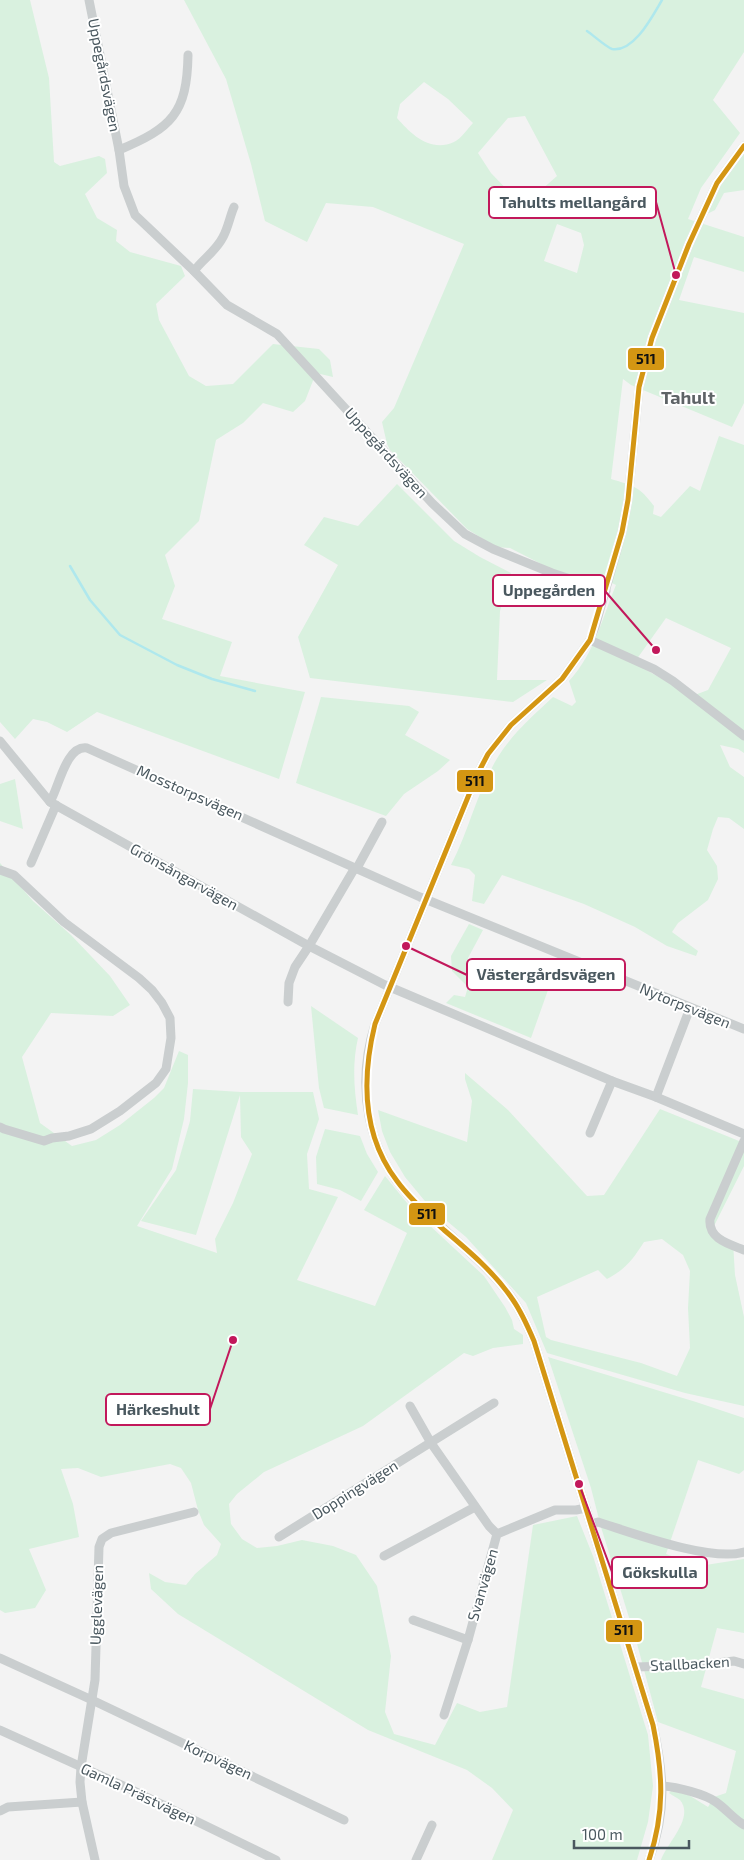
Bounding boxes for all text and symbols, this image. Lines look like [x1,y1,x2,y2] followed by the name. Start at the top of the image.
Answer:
[85,17,125,133] street label: Uppegårdsvägen
[489,187,656,218] callout: Tahults mellangård
[499,192,647,211] text: Tahults mellangård
[627,347,665,371] line badge: 511
[636,350,656,367] text: 511
[661,386,716,408] district label: Tahult
[342,404,432,501] street label: Uppegårdsvägen
[493,575,605,606] callout: Uppegården
[503,580,595,599] text: Uppegården
[134,761,246,824] street label: Mosstorpsvägen
[456,769,494,793] line badge: 511
[465,772,485,789] text: 511
[127,839,242,913] street label: Grönsångarvägen
[467,959,625,990] callout: Västergårdsvägen
[477,964,615,983] text: Västergårdsvägen
[637,979,733,1031] street label: Nytorpsvägen
[408,1202,446,1226] line badge: 511
[417,1205,437,1222] text: 511
[106,1394,210,1425] callout: Härkeshult
[116,1399,200,1418] text: Härkeshult
[308,1456,401,1523] street label: Doppingvägen
[463,1547,501,1623] street label: Svanvägen
[612,1557,707,1588] callout: Gökskulla
[622,1562,698,1581] text: Gökskulla
[86,1565,106,1645] street label: Ugglevägen
[605,1619,643,1643] line badge: 511
[614,1621,634,1638] text: 511
[650,1652,730,1674] street label: Stallbacken
[182,1736,255,1783] street label: Korpvägen
[78,1759,199,1828] street label: Gamla Prästvägen
[574,1818,689,1850] scale bar
[582,1825,623,1843] text: 100 m

